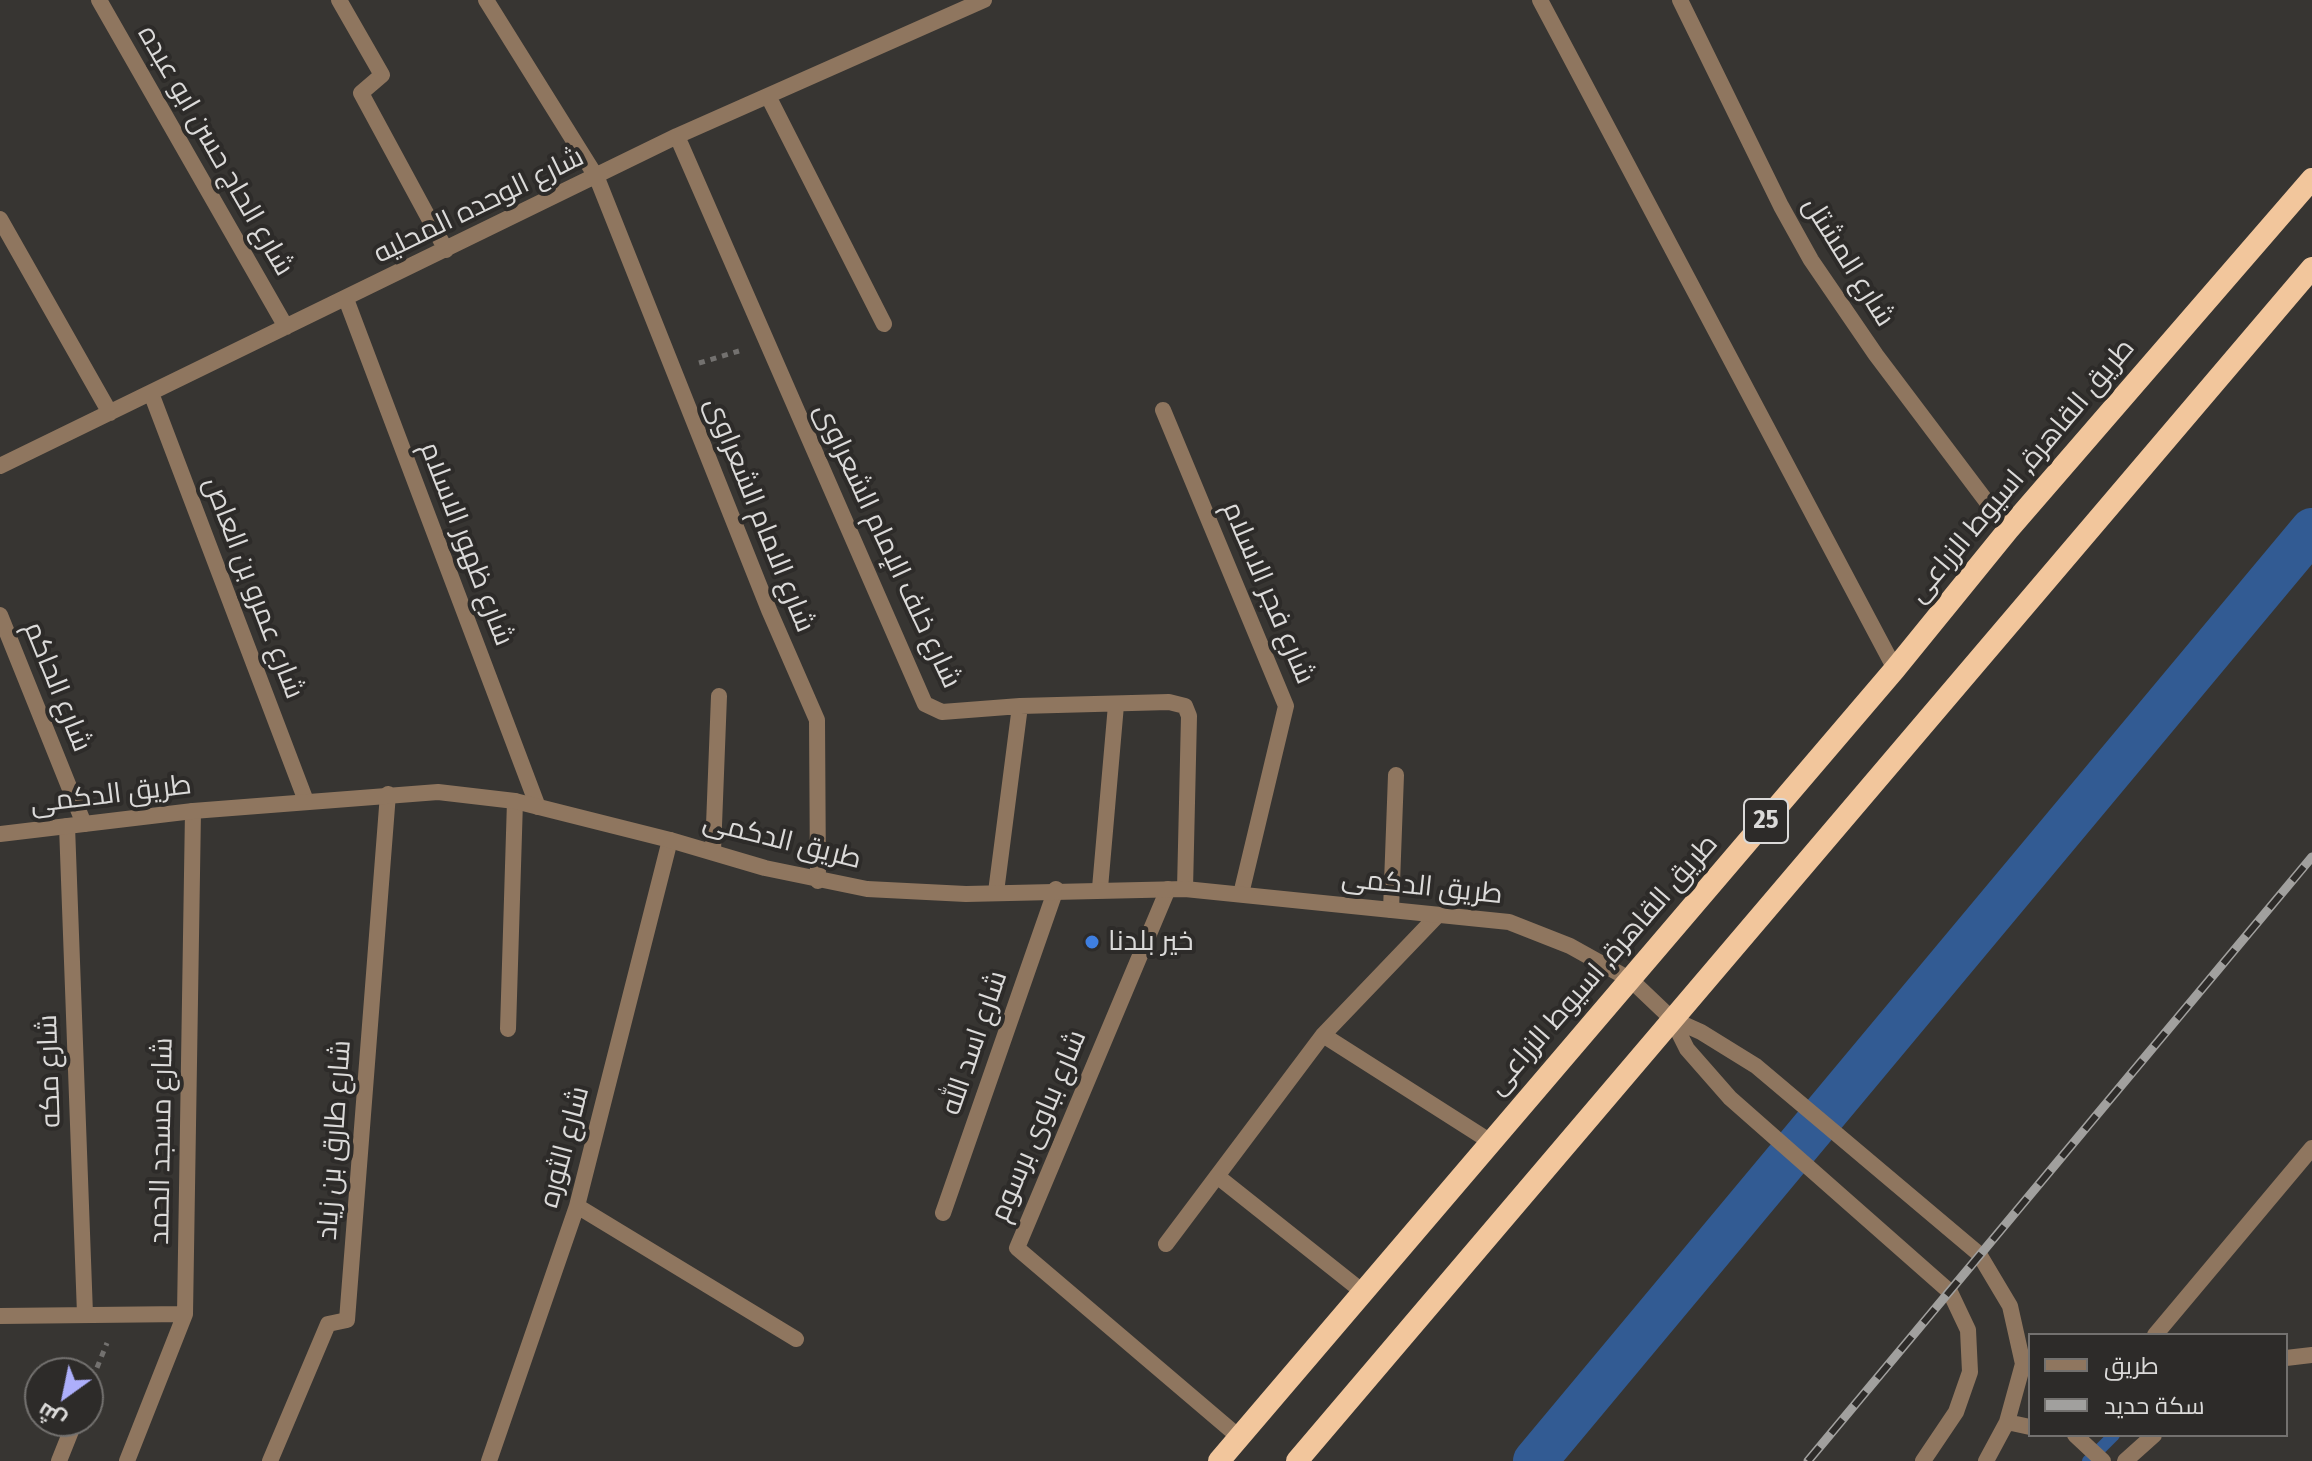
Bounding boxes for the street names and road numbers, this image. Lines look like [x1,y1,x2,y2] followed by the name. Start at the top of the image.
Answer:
[130,20,300,282] street label: شارع الحاج حسن ابو عبده
[368,141,590,271] street label: شارع الوحده المحليه
[1795,191,1901,333] street label: شارع المشتل
[1902,332,2142,610] street label: طريق القاهرة, اسيوط الزراعى
[697,393,821,637] street label: شارع الامام الشعراوى
[806,398,968,694] street label: شارع خلف الإمام الشعراوى
[412,437,520,651] street label: شارع ظهور الاسلام
[195,472,311,704] street label: شارع عمرو بن العاص
[1214,497,1322,689] street label: شارع فجر الاسلام
[16,617,98,757] street label: شارع الحاكم
[29,768,193,822] street label: طريق الدكمى
[1744,799,1788,843] road number: 25
[699,805,865,877] street label: طريق الدكمى
[1481,828,1725,1102] street label: طريق القاهرة, اسيوط الزراعى
[1340,862,1504,912] street label: طريق الدكمى
[935,967,1015,1119] street label: شارع اسد الله
[31,1014,69,1128] street label: شارع مكه
[984,1025,1094,1227] street label: شارع بباوى برسوم
[143,1037,181,1245] street label: شارع مسجد الحمد
[311,1039,359,1241] street label: شارع طارق بن زياد
[533,1083,597,1211] street label: شارع الثوره

